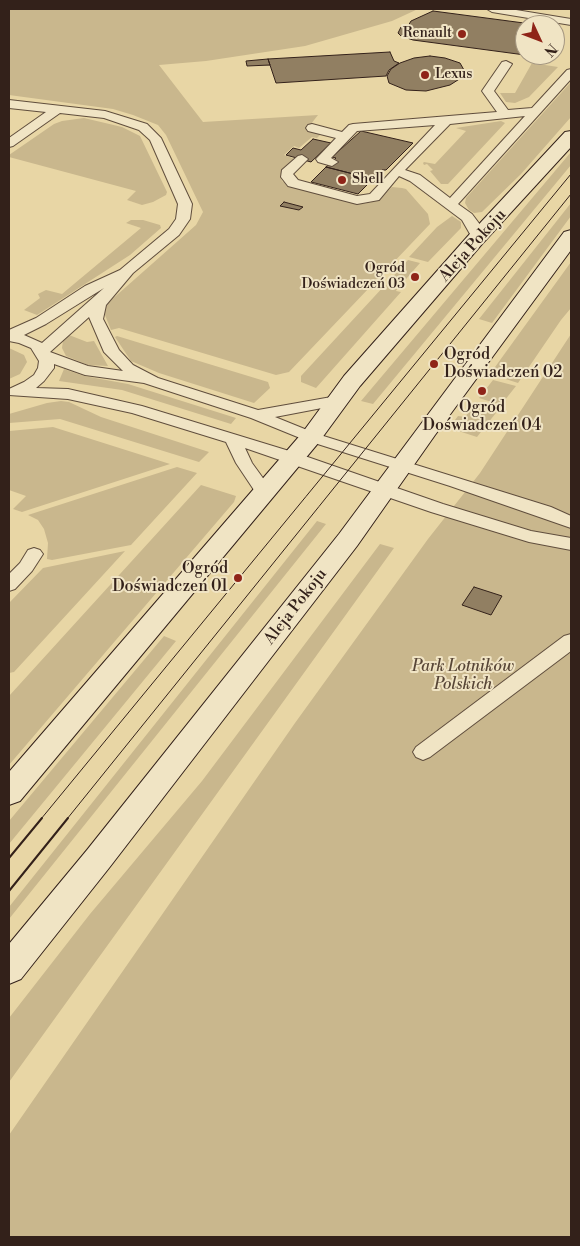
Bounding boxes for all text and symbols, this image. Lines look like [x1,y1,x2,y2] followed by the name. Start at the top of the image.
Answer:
[515,15,565,65] north arrow
[403,26,452,42] place label: Renault
[456,28,468,40] marker: Renault
[540,39,561,60] text: N
[435,67,472,83] place label: Lexus
[419,69,431,81] marker: Lexus
[352,172,384,188] place label: Shell
[336,174,348,186] marker: Shell
[435,206,511,286] street label: Aleja Pokoju
[301,261,405,294] place label: Ogród Doświadczeń 03
[409,271,421,283] marker: Ogród Doświadczeń 03
[444,345,562,383] place label: Ogród Doświadczeń 02
[428,358,440,370] marker: Ogród Doświadczeń 02
[476,385,488,397] marker: Ogród Doświadczeń 04
[423,398,541,436] place label: Ogród Doświadczeń 04
[112,559,228,597] place label: Ogród Doświadczeń 01
[260,565,332,649] street label: Aleja Pokoju
[232,572,244,584] marker: Ogród Doświadczeń 01
[412,657,514,695] park label: Park Lotników Polskich

